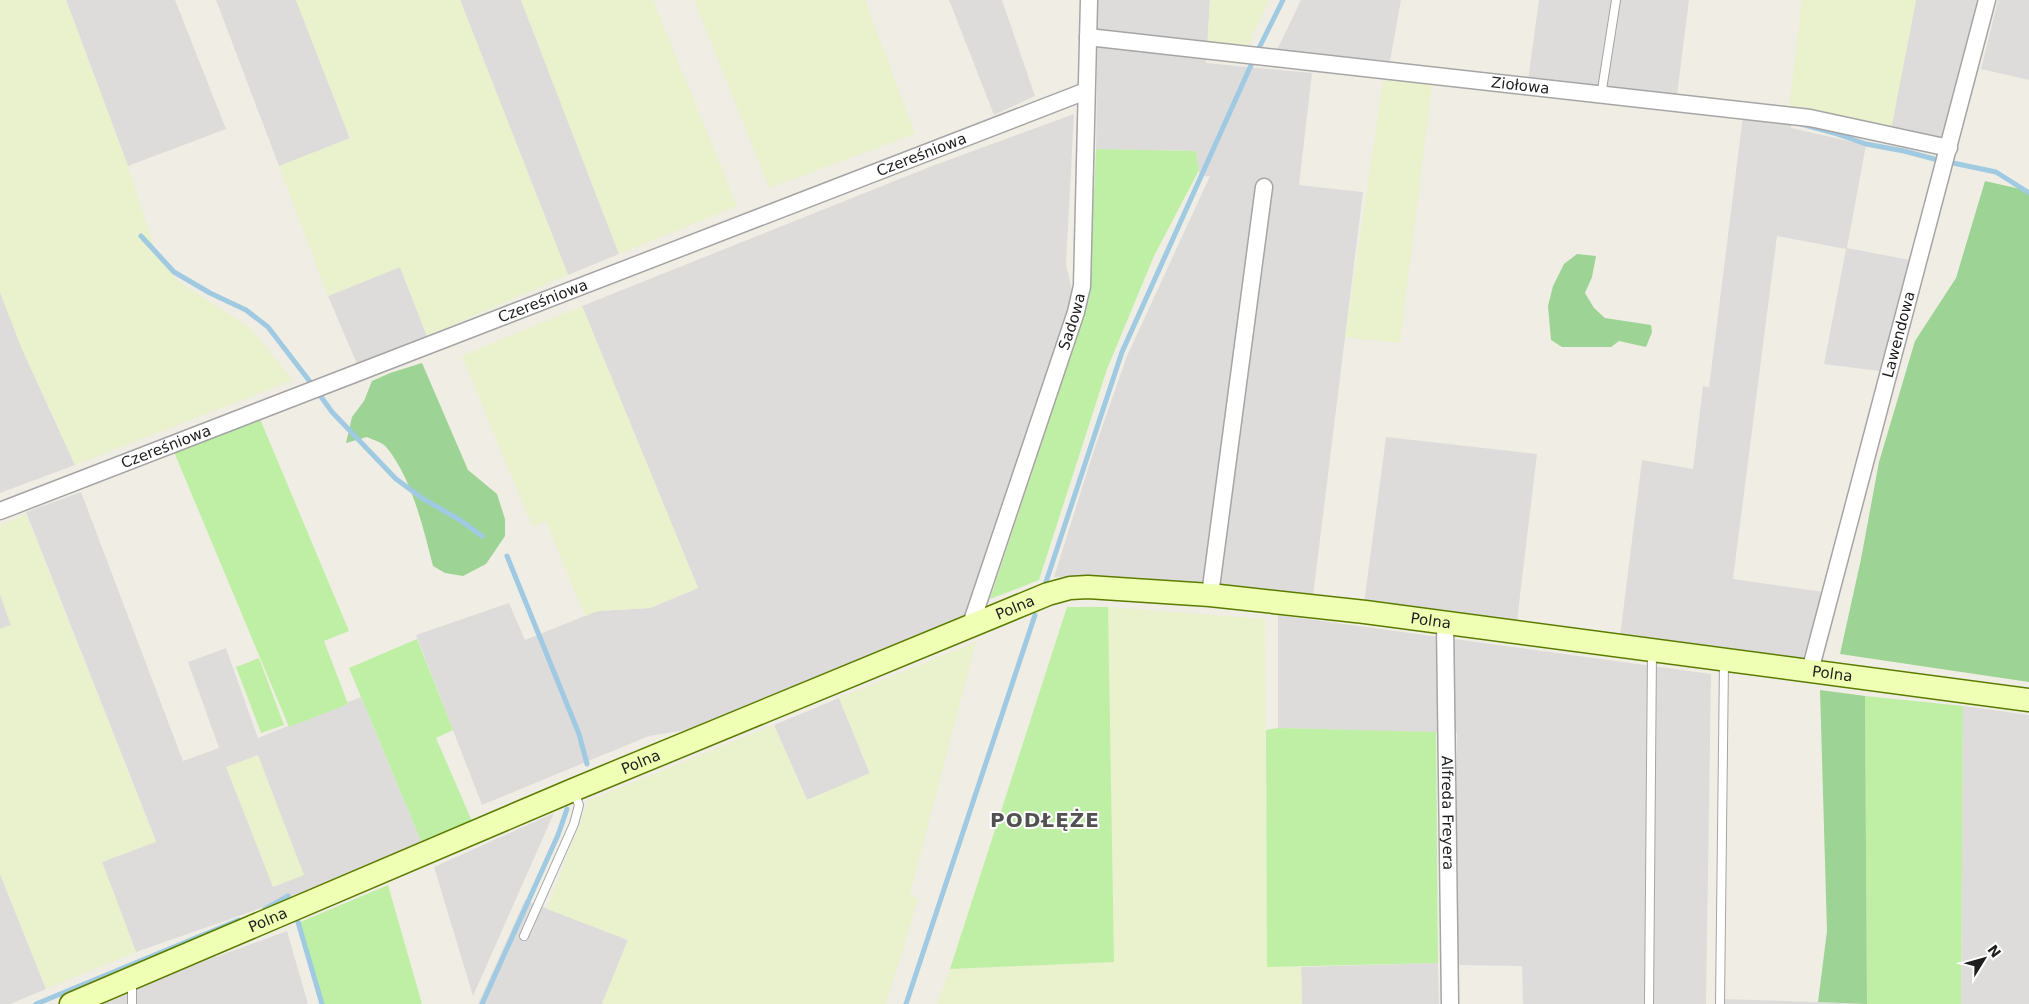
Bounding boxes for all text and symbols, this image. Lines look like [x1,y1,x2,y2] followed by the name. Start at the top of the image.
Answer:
[1490,73,1550,98] street label: Ziołowa
[874,129,969,180] street label: Czereśniowa
[495,276,590,327] street label: Czereśniowa
[1879,289,1919,380] street label: Lawendowa
[1055,291,1089,353] street label: Sadowa
[119,421,214,472] street label: Czereśniowa
[993,592,1037,624] street label: Polna
[1410,609,1452,632] street label: Polna
[1811,662,1854,686] street label: Polna
[619,746,663,778] street label: Polna
[1438,756,1457,870] street label: Alfreda Freyera
[990,808,1100,832] district label: PODŁĘŻE
[246,904,290,936] street label: Polna
[1959,934,2009,984] north arrow
[1984,942,2004,961] text: N

